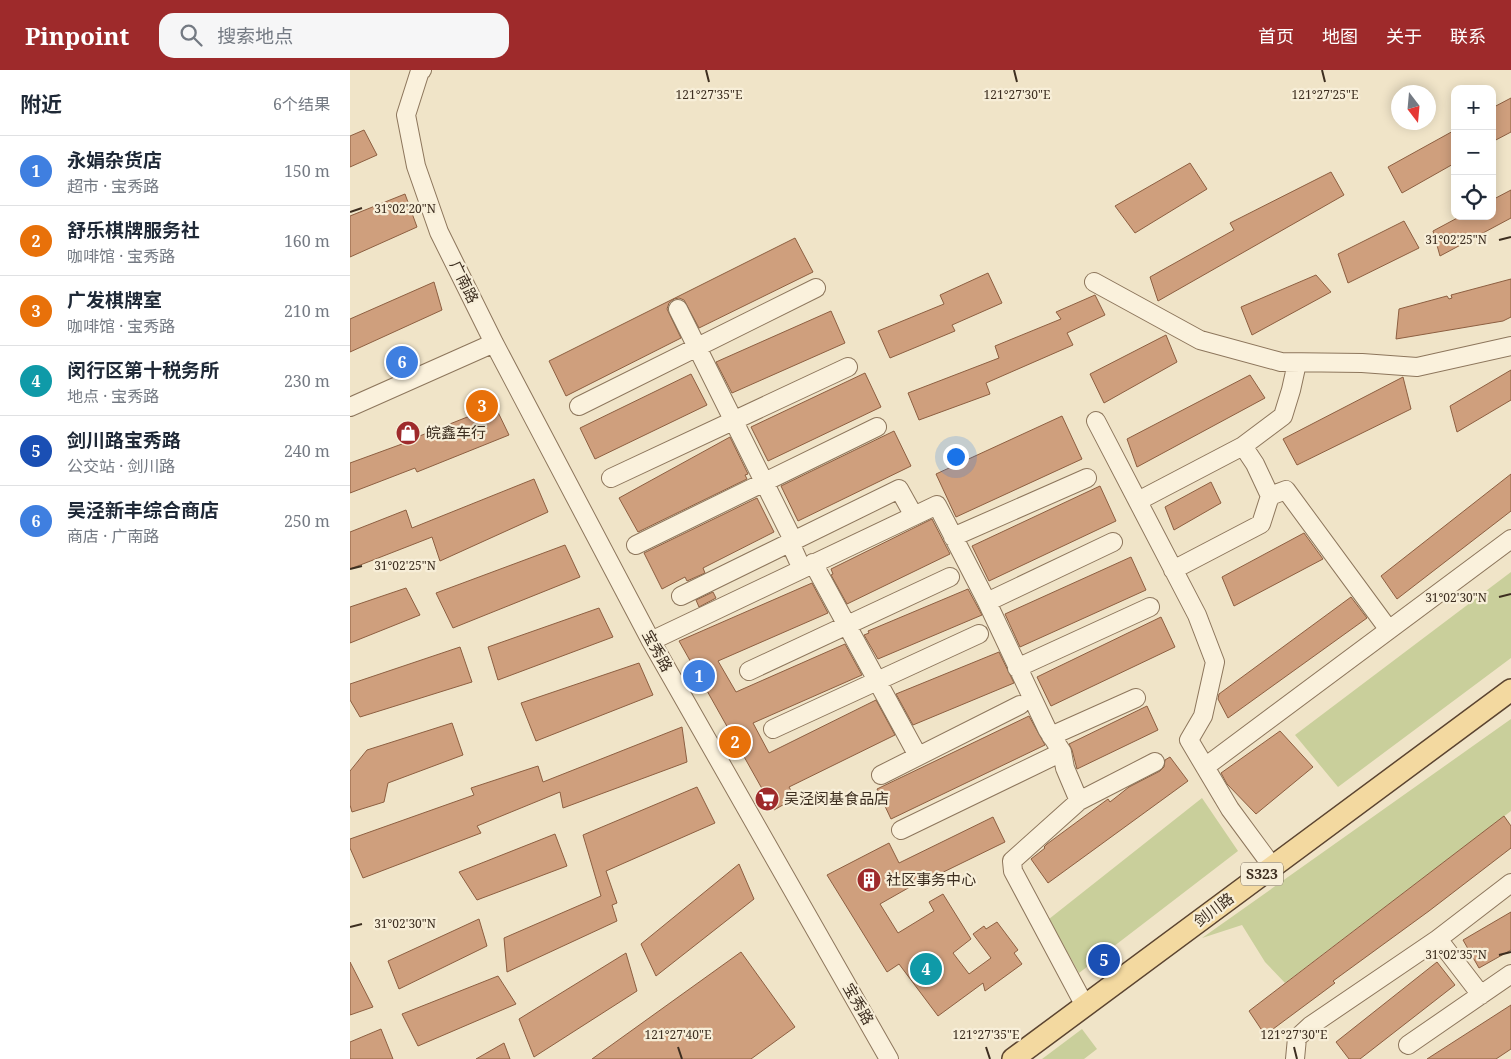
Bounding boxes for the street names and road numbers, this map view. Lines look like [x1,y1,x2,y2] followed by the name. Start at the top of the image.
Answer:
[446,257,484,306] street label: 广南路
[638,626,678,675] street label: 宝秀路
[1241,862,1283,886] road number: S323
[1189,888,1237,931] street label: 剑川路
[839,979,879,1028] street label: 宝秀路

